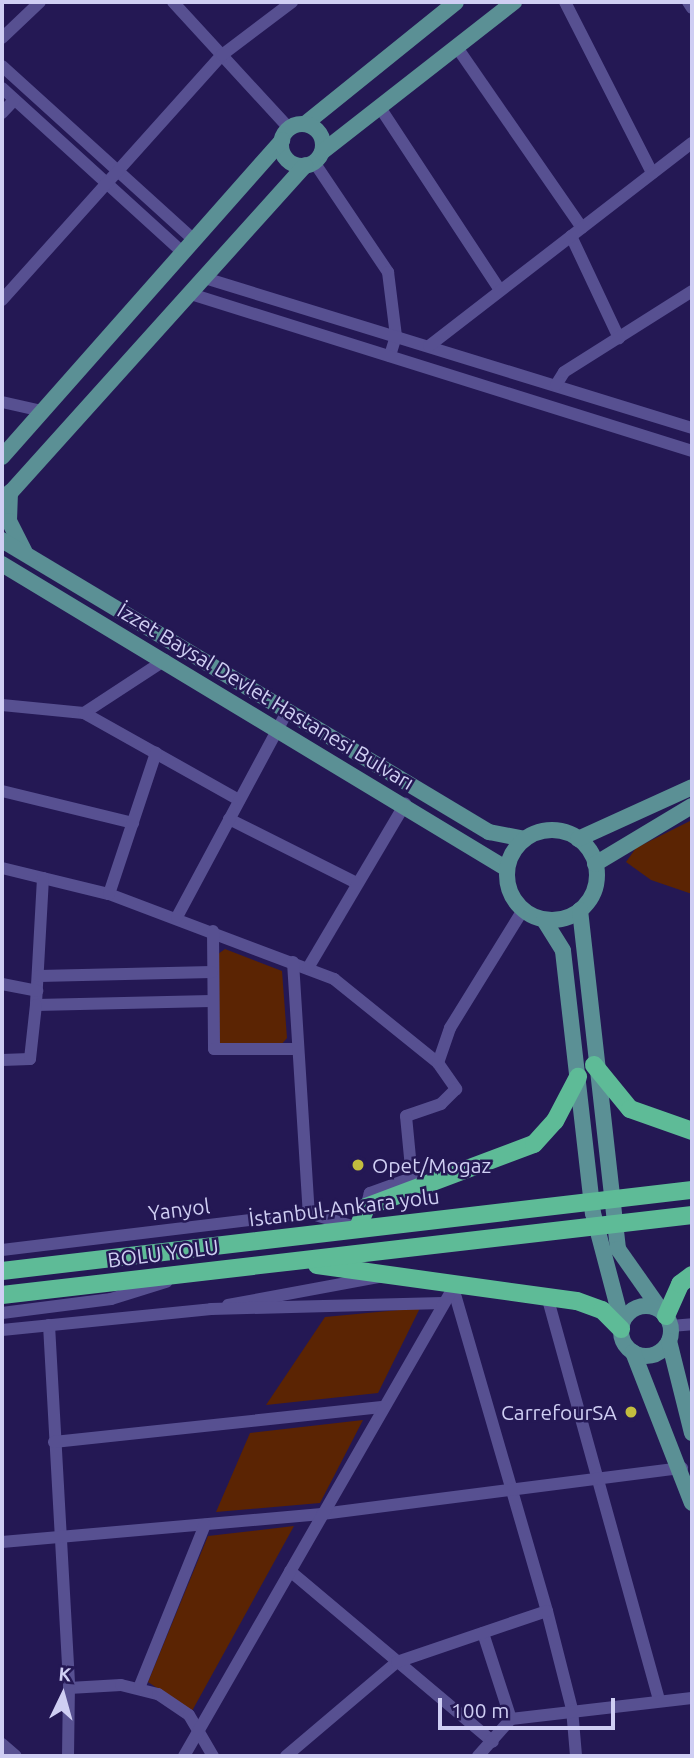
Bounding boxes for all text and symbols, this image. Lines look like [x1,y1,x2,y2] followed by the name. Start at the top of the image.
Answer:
[113,597,419,795] street label: İzzet Baysal Devlet Hastanesi Bulvarı
[372,1152,491,1178] place label: Opet/Mogaz
[350,1157,366,1173] marker: Opet/Mogaz
[247,1183,441,1231] street label: İstanbul-Ankara yolu
[147,1193,211,1225] street label: Yanyol
[106,1234,220,1272] street label: BOLU YOLU
[501,1399,617,1425] place label: CarrefourSA
[623,1404,639,1420] marker: CarrefourSA
[28,1660,98,1730] north arrow
[58,1663,72,1686] text: K
[442,1684,619,1728] scale bar
[451,1698,509,1722] text: 100 m

